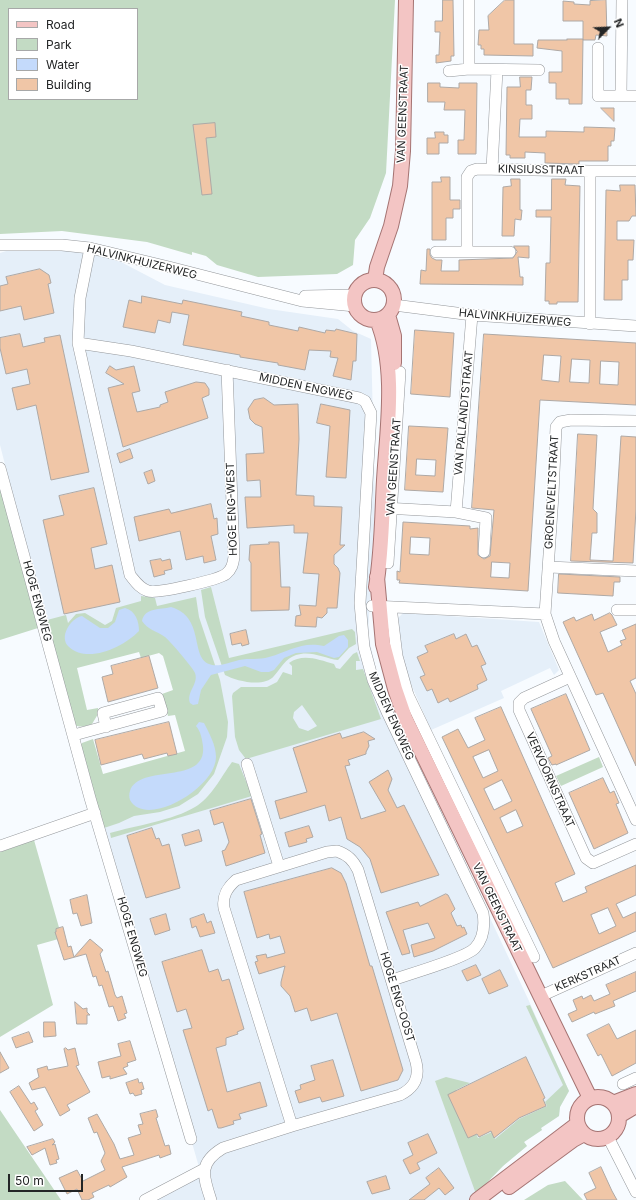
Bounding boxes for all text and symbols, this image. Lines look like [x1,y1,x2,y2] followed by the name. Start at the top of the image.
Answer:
[8,8,138,100] legend
[588,8,628,48] north arrow
[611,16,627,30] text: N
[46,17,75,32] text: Road
[46,37,72,52] text: Park
[46,57,79,72] text: Water
[395,65,411,163] street label: VAN GEENSTRAAT
[46,77,91,92] text: Building
[498,163,584,177] street label: KINSIUSSTRAAT
[86,242,198,282] street label: HALVINKHUIZERWEG
[458,306,572,330] street label: HALVINKHUIZERWEG
[452,350,476,476] street label: VAN PALLANDTSTRAAT
[258,371,354,403] street label: MIDDEN ENGWEG
[384,418,404,516] street label: VAN GEENSTRAAT
[542,435,562,549] street label: GROENEVELTSTRAAT
[224,462,240,556] street label: HOGE ENG-WEST
[20,559,54,643] street label: HOGE ENGWEG
[366,670,416,762] street label: MIDDEN ENGWEG
[523,730,577,830] street label: VERVOORNSTRAAT
[470,861,524,955] street label: VAN GEENSTRAAT
[114,895,150,979] street label: HOGE ENGWEG
[377,950,417,1044] street label: HOGE ENG-OOST
[553,954,623,994] street label: KERKSTRAAT
[10,1166,85,1192] scale bar
[15,1173,44,1188] text: 50 m

